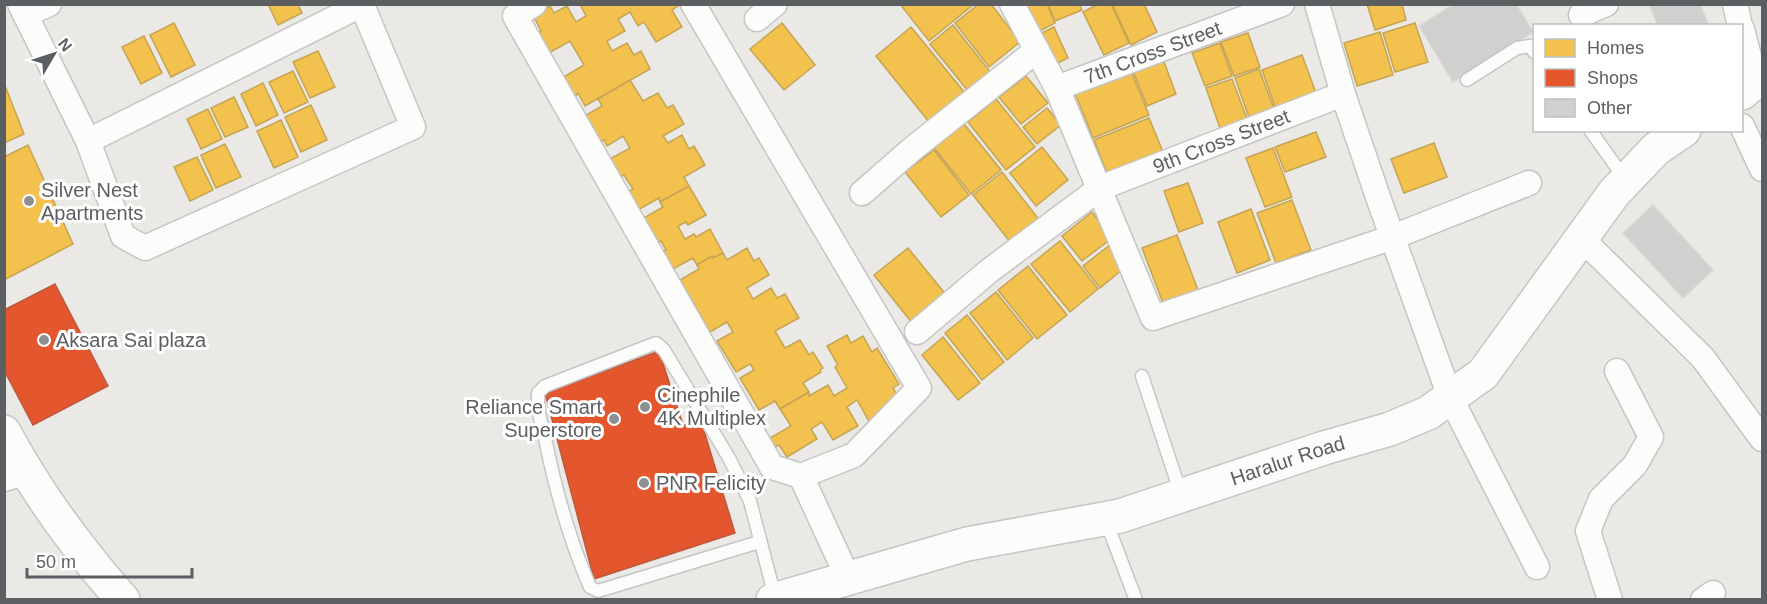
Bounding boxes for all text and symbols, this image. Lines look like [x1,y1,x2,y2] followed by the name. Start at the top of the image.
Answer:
[1081,17,1225,88] street label: 7th Cross Street
[24,24,84,84] north arrow
[1533,24,1743,132] legend
[55,35,76,55] text: N
[1587,38,1644,58] text: Homes
[1587,68,1638,88] text: Shops
[1587,98,1632,118] text: Other
[1150,105,1293,177] street label: 9th Cross Street
[41,179,143,224] place label: Silver Nest Apartments
[22,194,36,208] marker: Silver Nest Apartments
[56,329,207,351] place label: Aksara Sai plaza
[37,333,51,347] marker: Aksara Sai plaza
[657,384,766,429] place label: Cinephile 4K Multiplex
[465,396,602,441] place label: Reliance Smart Superstore
[638,400,652,414] marker: Cinephile 4K Multiplex
[607,412,621,426] marker: Reliance Smart Superstore
[1228,432,1347,489] street label: Haralur Road
[656,472,766,494] place label: PNR Felicity
[637,476,651,490] marker: PNR Felicity
[27,541,192,579] scale bar
[36,552,76,572] text: 50 m

